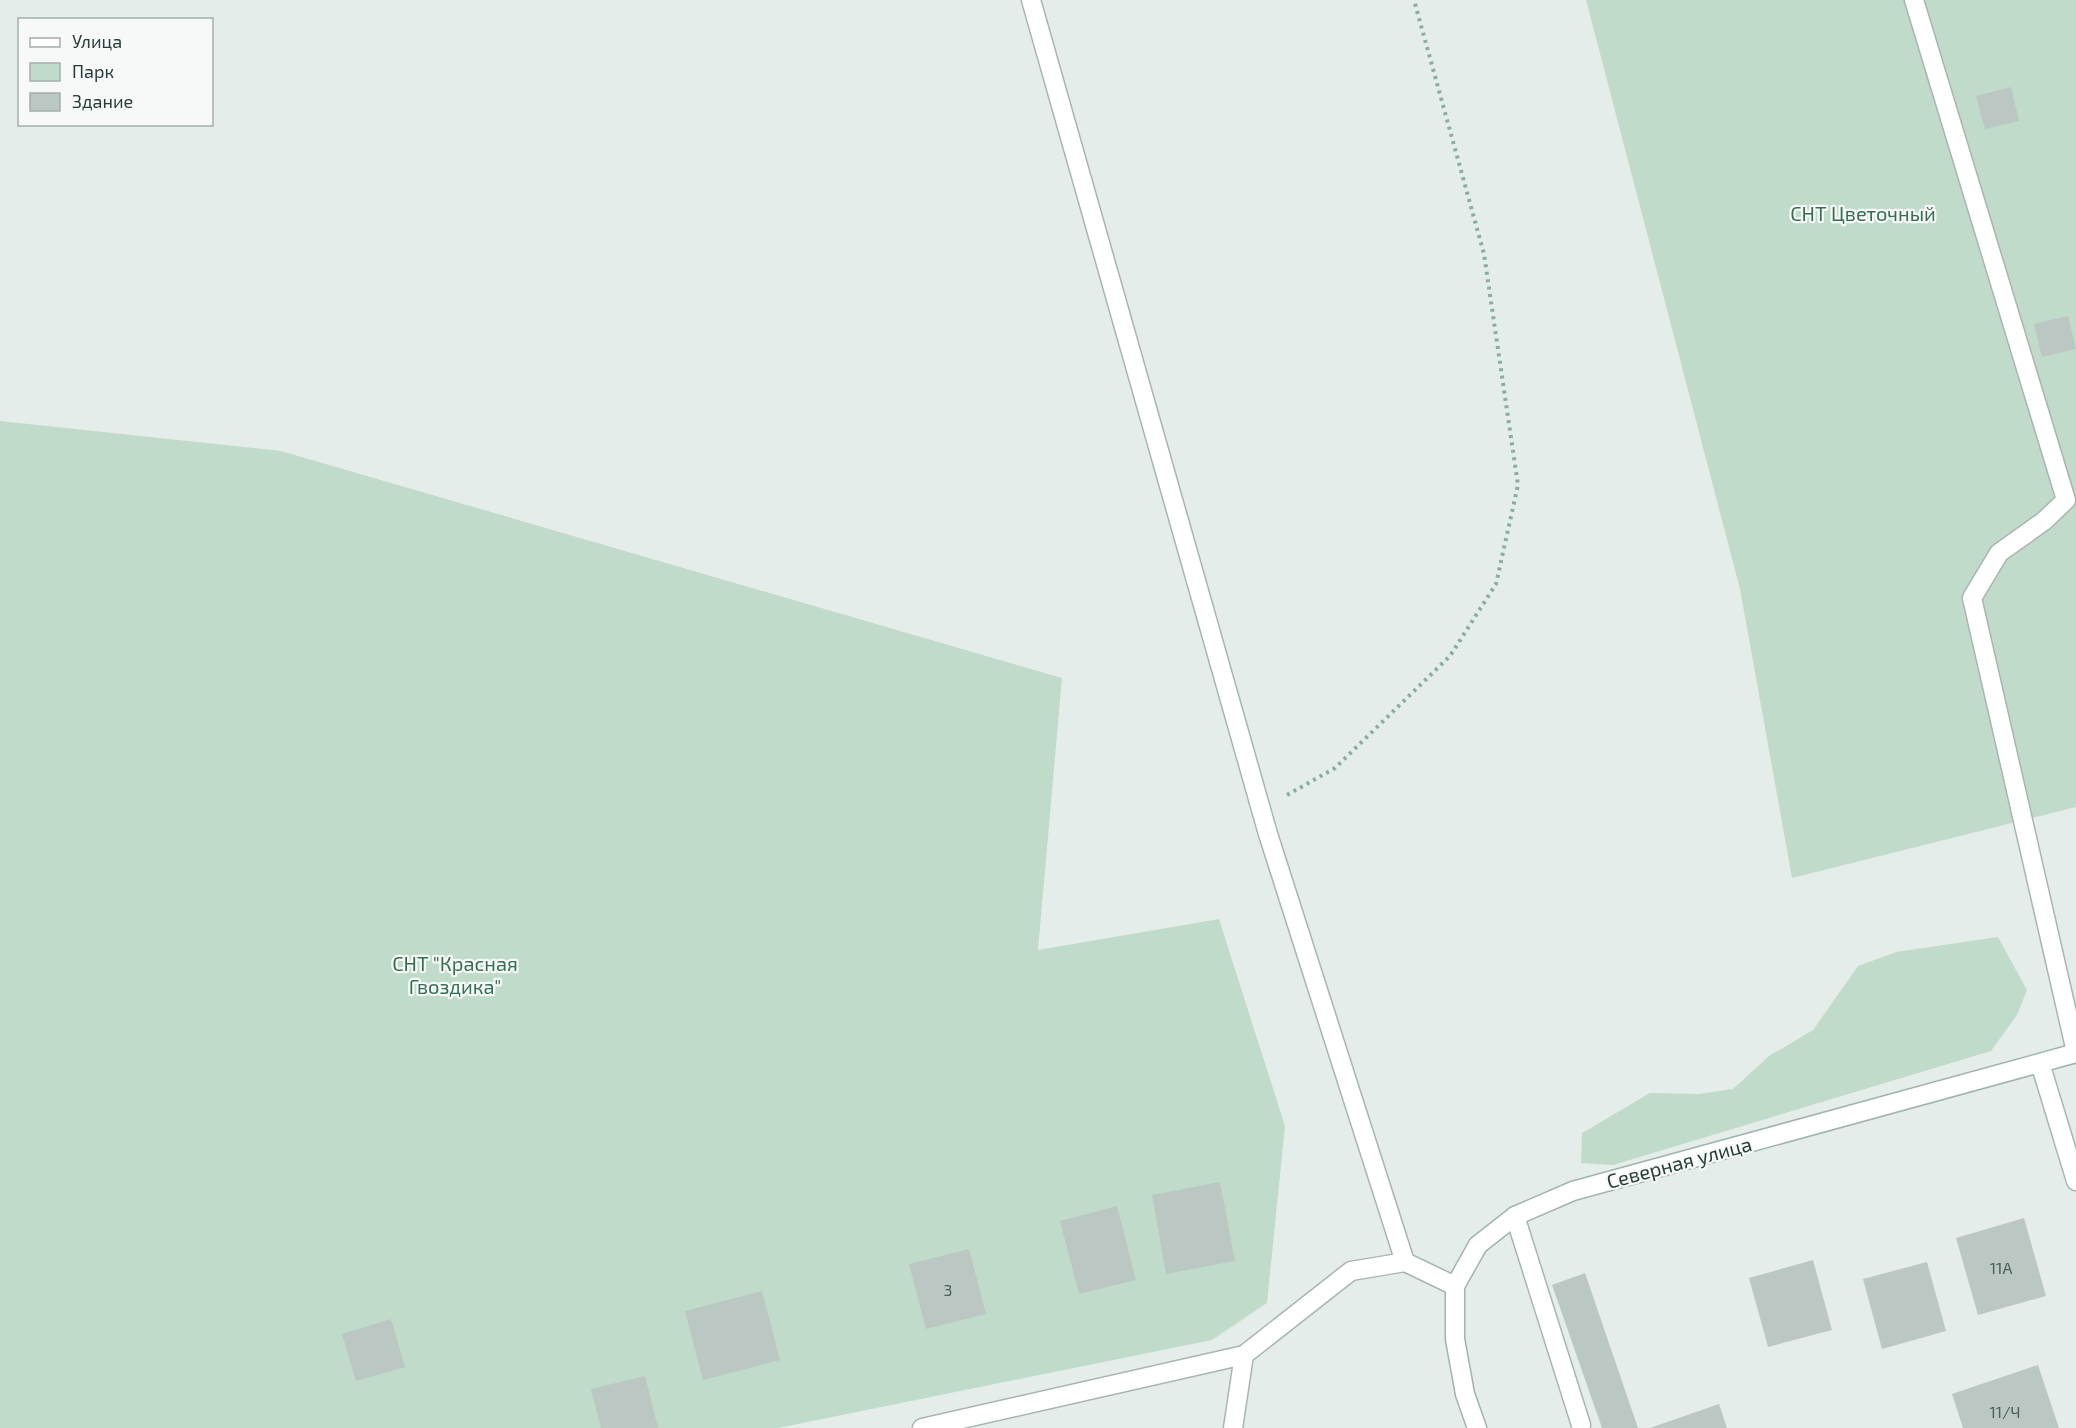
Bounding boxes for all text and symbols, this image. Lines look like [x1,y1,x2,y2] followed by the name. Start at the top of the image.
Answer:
[18,18,213,126] legend
[72,30,122,52] text: Улица
[72,60,114,82] text: Парк
[72,90,133,112] text: Здание
[1790,201,1936,225] park label: СНТ Цветочный
[392,951,518,998] park label: СНТ "Красная Гвоздика"
[1604,1131,1755,1194] street label: Северная улица
[1990,1258,2012,1277] house number: 11А
[944,1280,952,1299] house number: 3
[1989,1402,2021,1421] house number: 11/Ч

